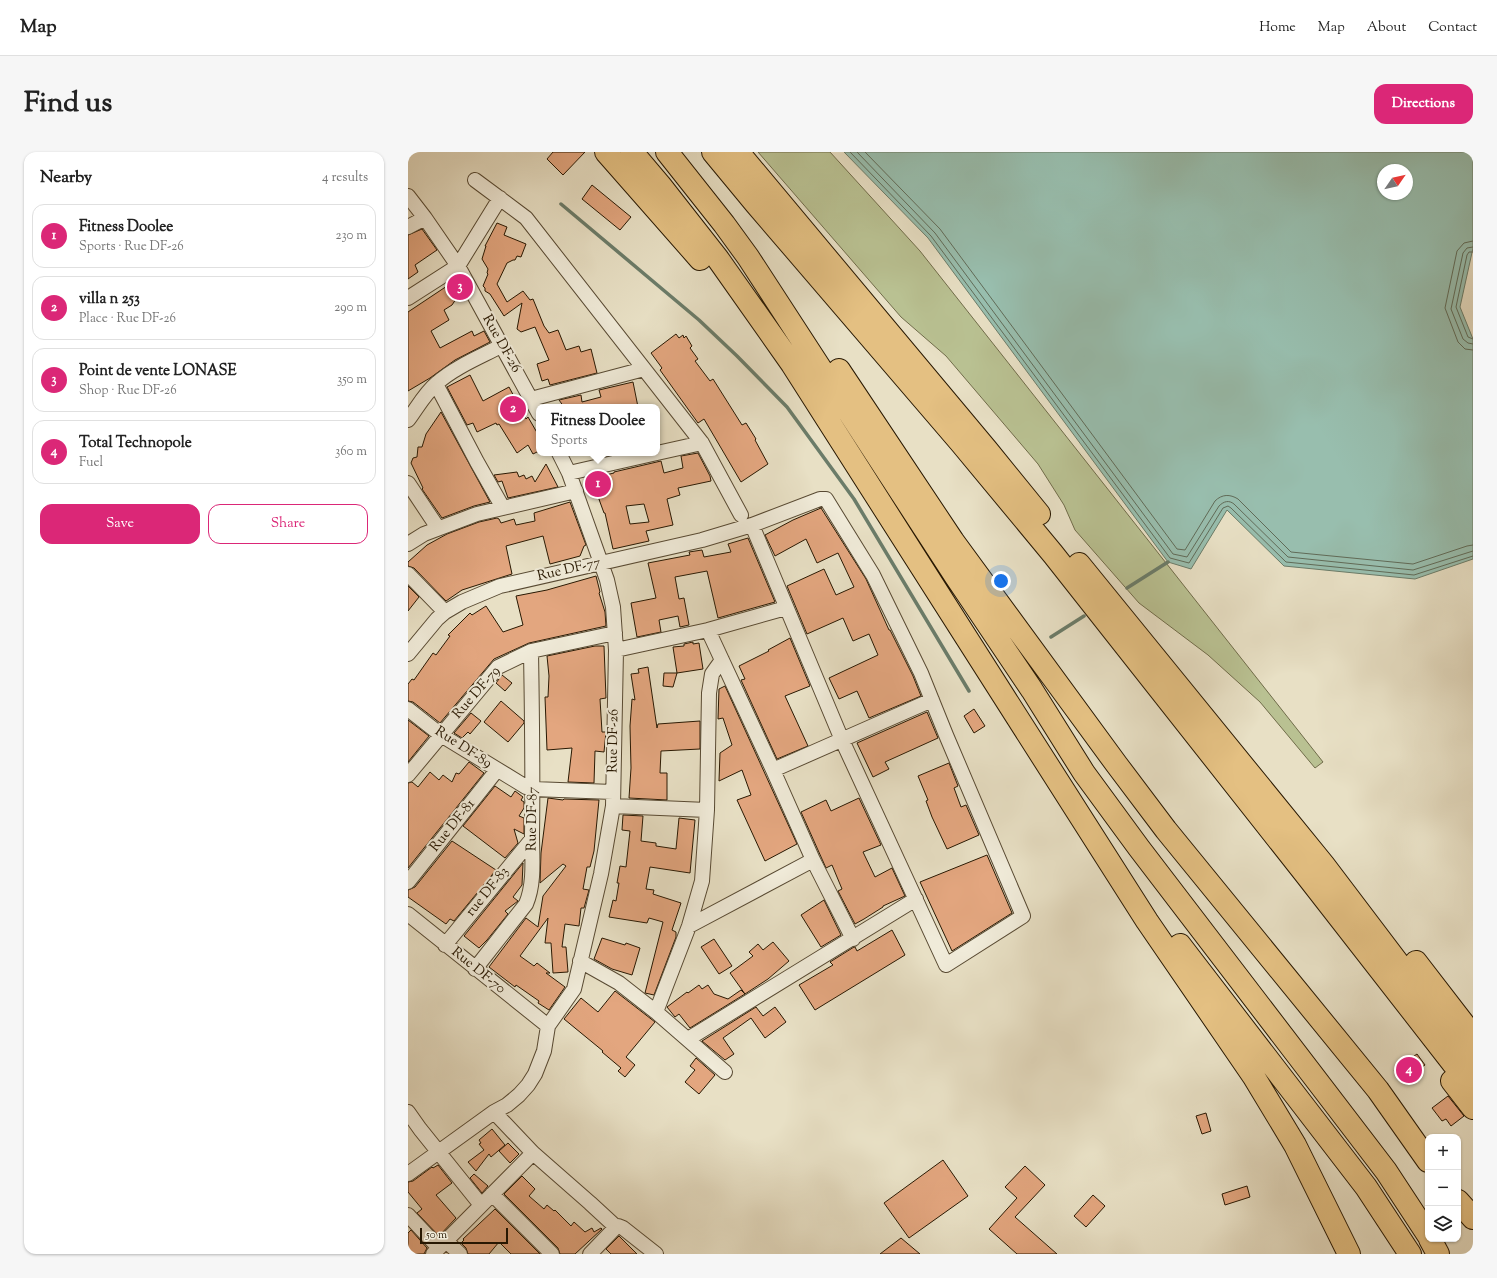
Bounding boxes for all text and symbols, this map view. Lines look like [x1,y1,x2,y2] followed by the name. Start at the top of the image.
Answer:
[20,14,57,41] text: Map
[1259,18,1296,38] text: Home
[1318,18,1345,38] text: Map
[1367,18,1406,38] text: About
[1428,18,1477,38] text: Contact
[24,84,112,124] text: Find us
[1374,84,1473,124] button: Directions
[1377,164,1413,200] north arrow
[40,166,92,190] text: Nearby
[322,169,368,187] text: 4 results
[79,217,173,238] text: Fitness Doolee
[52,227,56,245] text: 1
[335,227,367,245] text: 230 m
[79,238,184,256] text: Sports · Rue DF-26
[447,272,473,302] pin: 3
[79,289,140,310] text: villa n 253
[51,299,57,317] text: 2
[334,299,367,317] text: 290 m
[79,310,176,328] text: Place · Rue DF-26
[477,311,525,377] street label: Rue DF-26
[79,361,237,382] text: Point de vente LONASE
[51,371,57,389] text: 3
[337,371,367,389] text: 350 m
[79,382,177,400] text: Shop · Rue DF-26
[500,394,526,424] pin: 2
[536,404,660,456] popup
[551,411,645,432] text: Fitness Doolee
[551,432,587,450] text: Sports
[79,433,192,454] text: Total Technopole
[51,443,57,461] text: 4
[335,443,367,461] text: 360 m
[79,454,103,472] text: Fuel
[585,469,611,499] pin: 1
[40,504,200,544] button: Save
[208,504,368,544] button: Share
[535,553,603,587] street label: Rue DF-77
[991,571,1011,591] your location
[448,662,506,724] street label: Rue DF-79
[603,709,625,773] street label: Rue DF-26
[431,722,496,774] street label: Rue DF-89
[522,787,544,851] street label: Rue DF-87
[426,795,481,857] street label: Rue DF-81
[462,863,515,921] street label: rue DF-83
[447,943,509,999] street label: Rue DF-70
[1396,1055,1422,1085] pin: 4
[1425,1134,1461,1242] map controls
[1425,1134,1461,1170] button: +
[1425,1170,1461,1206] button: −
[1425,1206,1461,1242] button: layers
[420,1226,508,1245] scale bar
[426,1227,447,1243] text: 50 m

